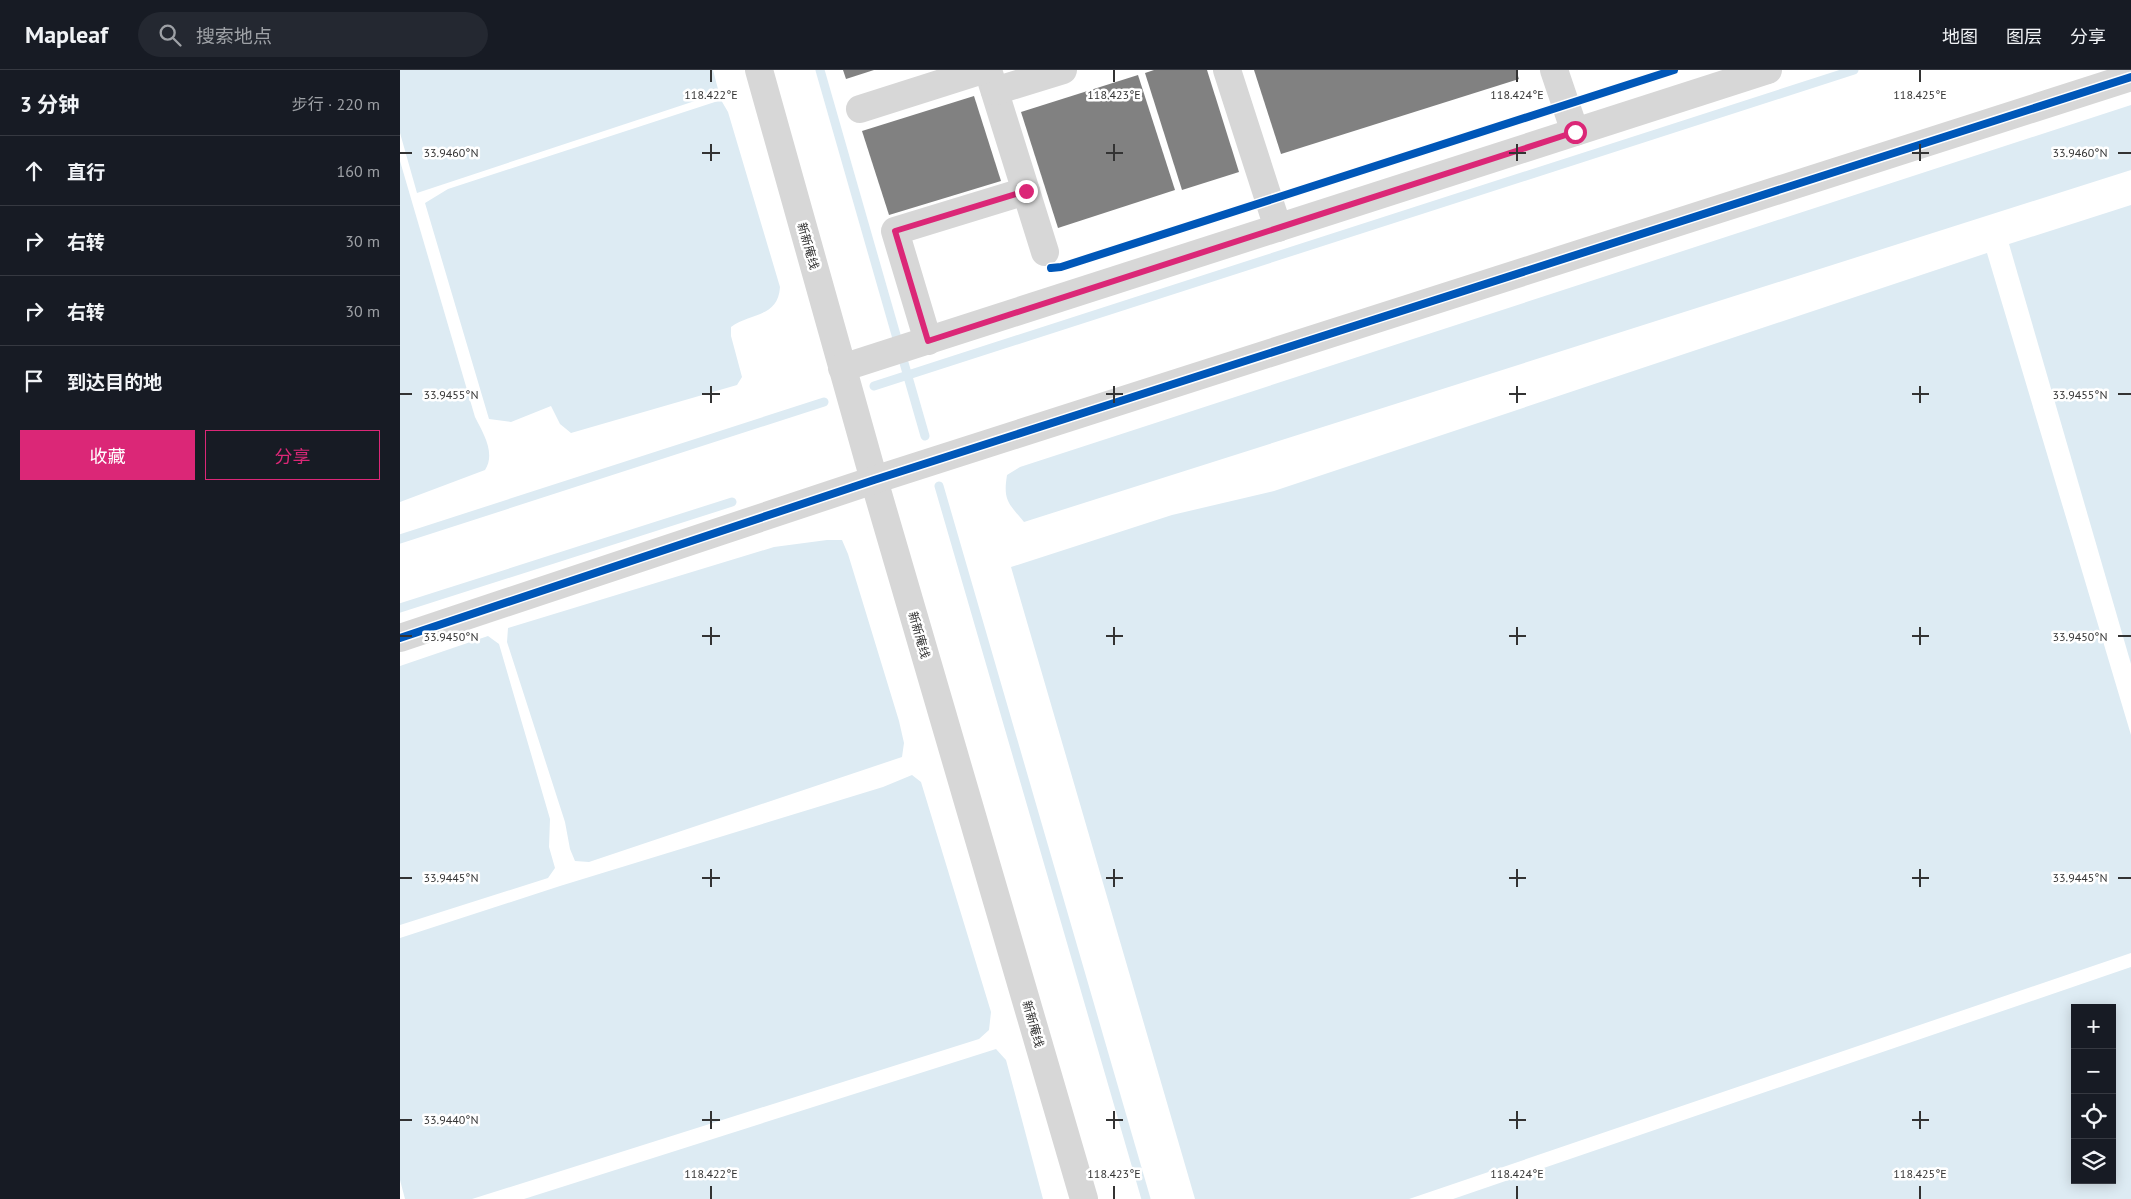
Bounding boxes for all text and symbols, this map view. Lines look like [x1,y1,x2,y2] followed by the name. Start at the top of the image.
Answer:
[138,12,488,57] search box
[25,19,108,50] text: Mapleaf
[156,21,184,49] icon: search
[196,24,272,48] text: 搜索地点
[1942,25,1978,48] text: 地图
[2006,25,2042,48] text: 图层
[2070,25,2106,48] text: 分享
[684,87,738,102] text: 118.422°E
[1087,87,1141,102] text: 118.423°E
[1490,87,1544,102] text: 118.424°E
[1893,87,1947,102] text: 118.425°E
[20,91,79,118] text: 3 分钟
[292,94,380,114] text: 步行 · 220 m
[1564,121,1587,144] route start
[424,145,478,160] text: 33.9460°N
[2053,145,2107,160] text: 33.9460°N
[20,157,48,185] icon: ahead
[67,160,105,184] text: 直行
[337,161,380,181] text: 160 m
[1015,180,1038,203] route end
[795,221,822,271] street label: 新新庵线
[20,227,48,255] icon: right
[67,230,105,254] text: 右转
[345,231,380,251] text: 30 m
[20,297,48,325] icon: right
[67,300,105,324] text: 右转
[345,301,380,321] text: 30 m
[20,367,48,395] icon: arrive
[67,370,162,394] text: 到达目的地
[424,387,478,402] text: 33.9455°N
[2053,387,2107,402] text: 33.9455°N
[20,430,195,480] button: 收藏
[205,430,380,480] button: 分享
[906,610,933,660] street label: 新新庵线
[424,629,478,644] text: 33.9450°N
[2053,629,2107,644] text: 33.9450°N
[424,870,478,885] text: 33.9445°N
[2053,870,2107,885] text: 33.9445°N
[1020,999,1047,1049] street label: 新新庵线
[2071,1004,2116,1184] map controls
[2071,1004,2116,1049] button: +
[2071,1049,2116,1094] button: −
[2071,1094,2116,1139] button: locate
[424,1112,478,1127] text: 33.9440°N
[2071,1139,2116,1184] button: layers
[684,1166,738,1181] text: 118.422°E
[1087,1166,1141,1181] text: 118.423°E
[1490,1166,1544,1181] text: 118.424°E
[1893,1166,1947,1181] text: 118.425°E

